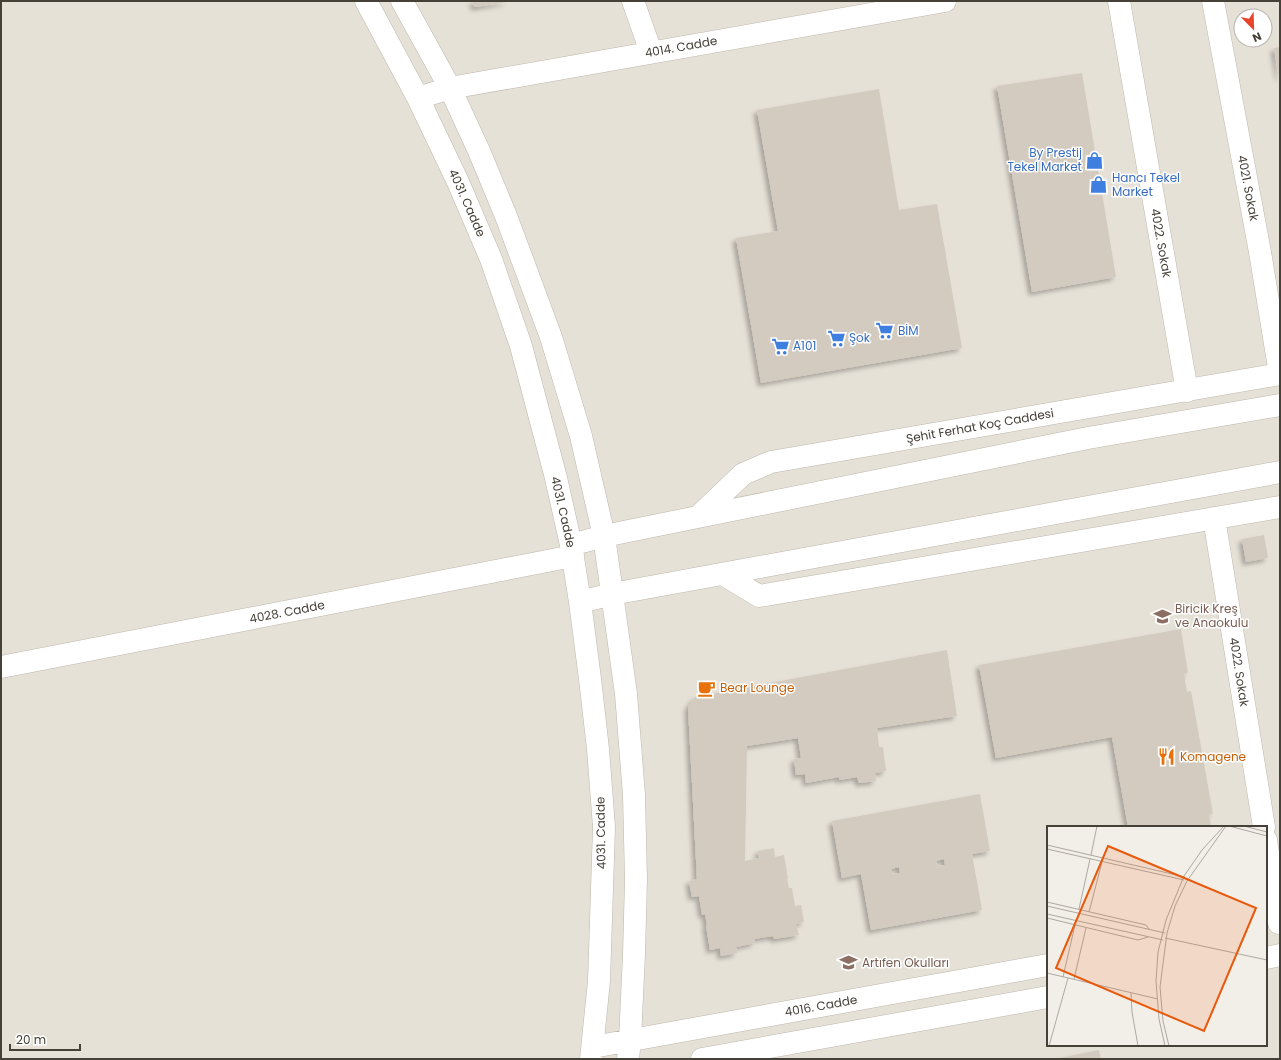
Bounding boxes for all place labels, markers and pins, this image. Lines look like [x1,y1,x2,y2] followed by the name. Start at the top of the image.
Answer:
[1007,144,1082,175] place label: By Prestij Tekel Market
[1085,150,1105,170] shop icon: By Prestij Tekel Market
[1112,169,1180,200] place label: Hancı Tekel Market
[1089,175,1109,195] shop icon: Hancı Tekel Market
[875,321,895,341] supermarket icon: BİM
[898,322,919,339] place label: BİM
[826,328,846,348] supermarket icon: Şok
[849,329,871,346] place label: Şok
[770,336,790,356] supermarket icon: A101
[793,337,816,354] place label: A101
[1175,600,1248,631] place label: Biricik Kreş ve Anaokulu
[1152,606,1172,626] school or university icon: Biricik Kreş ve Anaokulu
[697,678,717,698] cafe icon: Bear Lounge
[720,679,794,696] place label: Bear Lounge
[1157,747,1177,767] restaurant icon: Komagene
[1180,748,1246,765] place label: Komagene
[839,953,859,973] school or university icon: Artıfen Okulları
[862,954,949,971] place label: Artıfen Okulları

